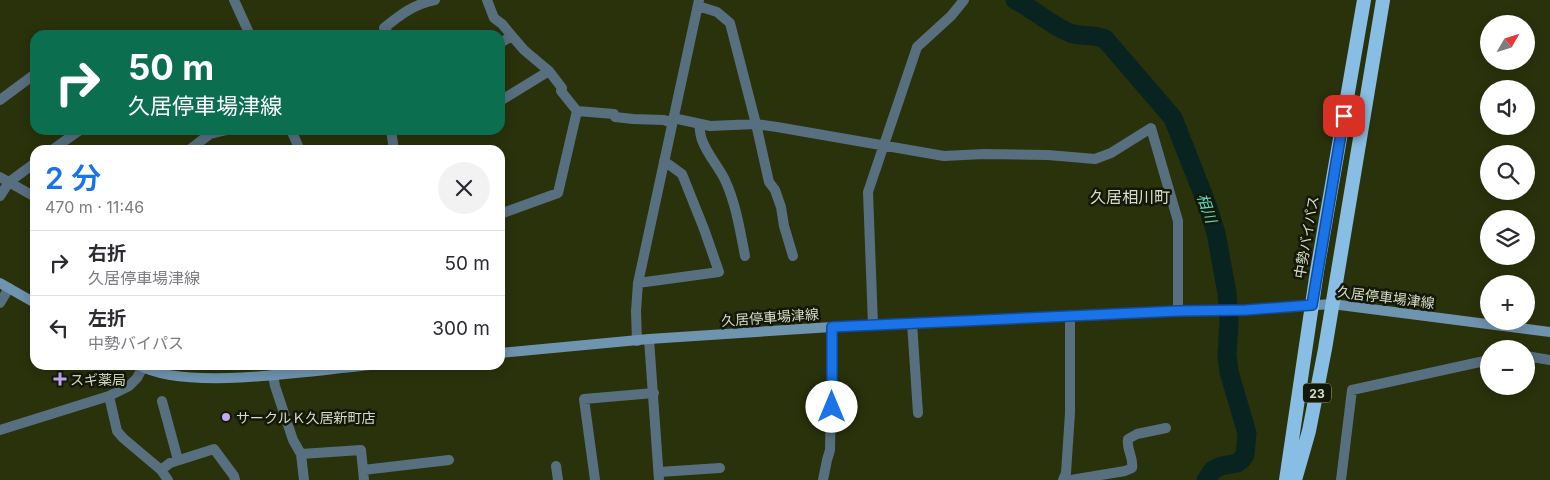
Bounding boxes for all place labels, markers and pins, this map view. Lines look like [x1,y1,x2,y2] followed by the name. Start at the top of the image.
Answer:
[1323,95,1365,137] pin
[70,371,126,388] place label: スギ薬局
[54,373,66,385] marker: スギ薬局
[236,409,376,426] place label: サークルＫ久居新町店
[220,411,232,423] marker: サークルＫ久居新町店

